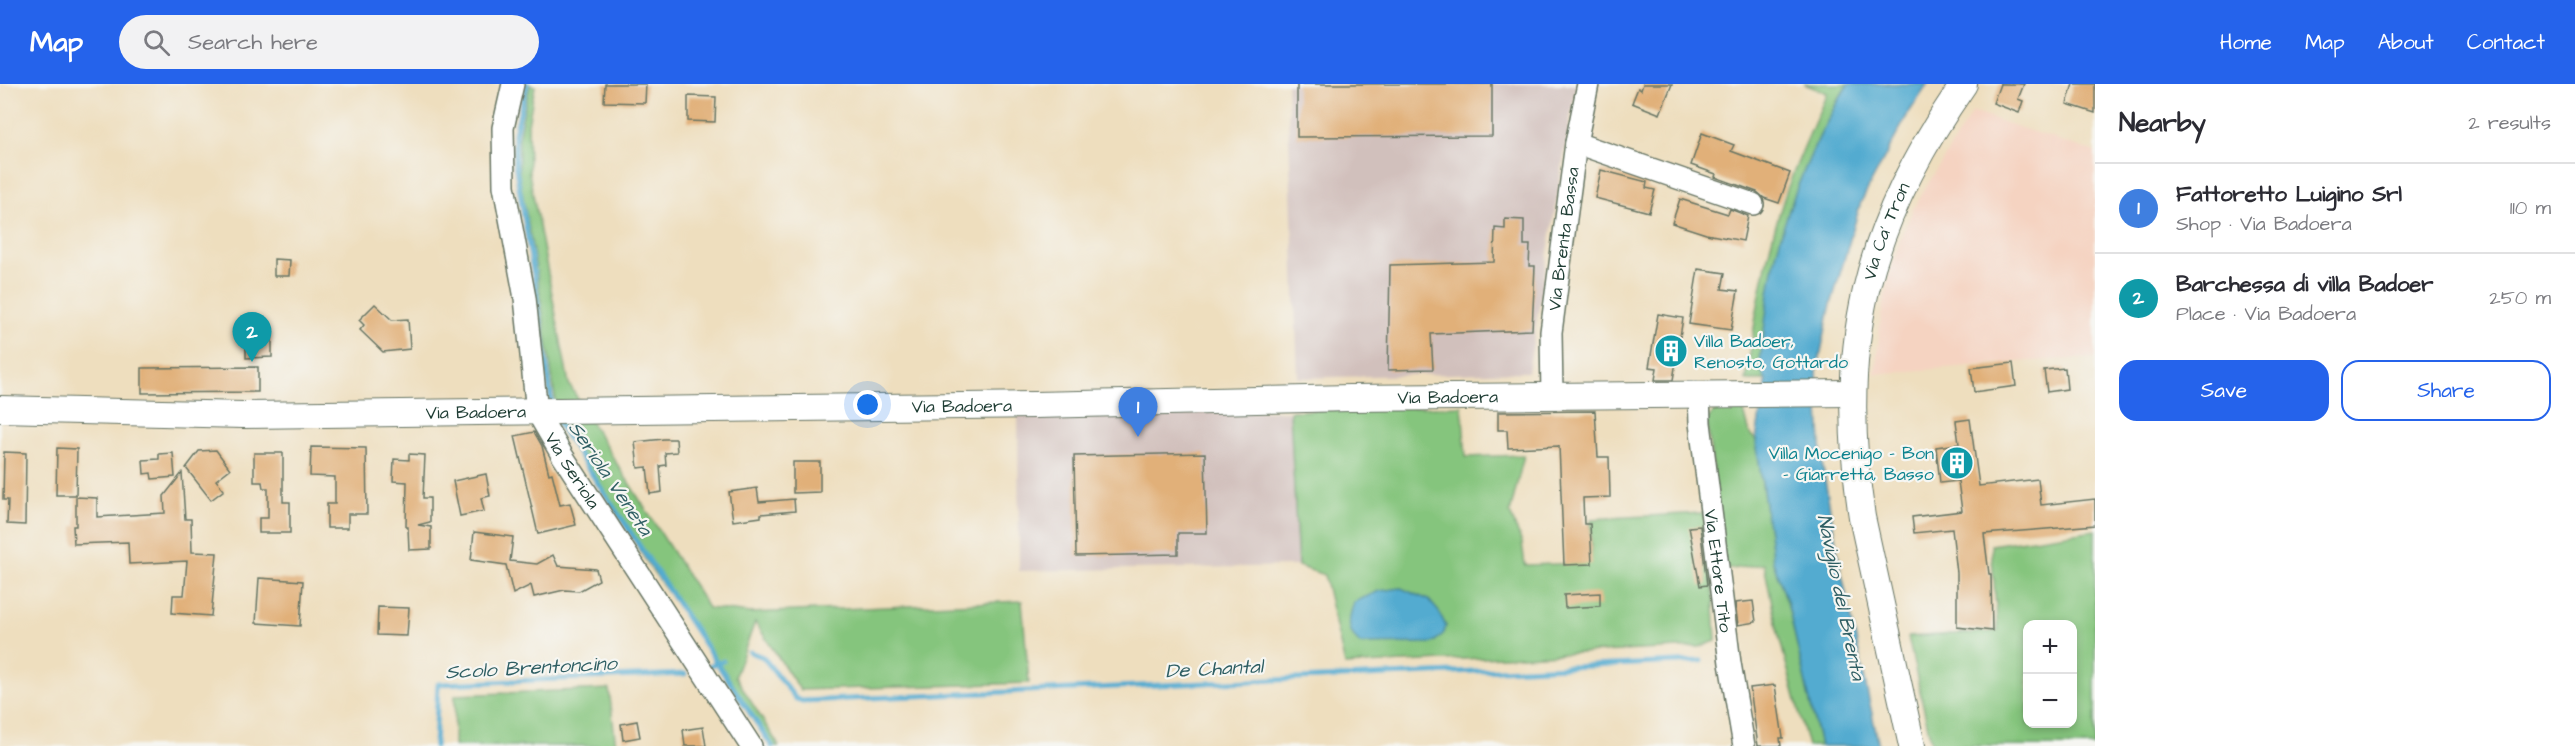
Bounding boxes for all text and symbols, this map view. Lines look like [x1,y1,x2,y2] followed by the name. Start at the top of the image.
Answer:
[119,15,539,69] search box
[30,23,83,62] text: Map
[140,26,173,59] icon: search
[188,27,318,58] text: Search here
[2220,28,2272,57] text: Home
[2305,28,2345,57] text: Map
[2378,28,2434,57] text: About
[2467,28,2545,57] text: Contact
[2119,105,2206,141] text: Nearby
[2468,109,2551,137] text: 2 results
[1542,165,1586,312] street label: Via Brenta Bassa
[1857,178,1916,283] street label: Via Ca' Tron
[2176,179,2402,210] text: Fattoretto Luigino Srl
[2137,194,2140,222] text: 1
[2510,194,2551,222] text: 110 m
[2176,210,2352,238] text: Shop · Via Badoera
[2176,269,2433,300] text: Barchessa di villa Badoer
[2133,284,2144,312] text: 2
[2489,284,2551,312] text: 250 m
[2176,300,2356,328] text: Place · Via Badoera
[232,312,272,362] pin: 2
[1694,329,1848,375] place label: Villa Badoer, Renosto, Gottardo
[1653,333,1689,369] building icon: Villa Badoer, Renosto, Gottardo
[2119,360,2329,421] button: Save
[2341,360,2551,421] button: Share
[1397,385,1498,411] street label: Via Badoera
[1118,388,1158,437] pin: 1
[853,390,882,419] your location
[911,393,1012,420] street label: Via Badoera
[425,399,526,426] street label: Via Badoera
[561,416,659,542] water label: Seriola Veneta
[538,428,606,514] street label: Via Seriola
[1769,441,1934,487] place label: Villa Mocenigo - Bon - Giarretta, Basso
[1939,445,1975,481] building icon: Villa Mocenigo - Bon - Giarretta, Basso
[1698,508,1738,634] street label: Via Ettore Tito
[1809,512,1872,683] water label: Naviglio del Brenta
[2023,620,2077,728] map controls
[2023,620,2077,674] button: +
[445,649,619,686] water label: Scolo Brentoncino
[1165,652,1266,686] water label: De Chantal
[2023,674,2077,728] button: −

